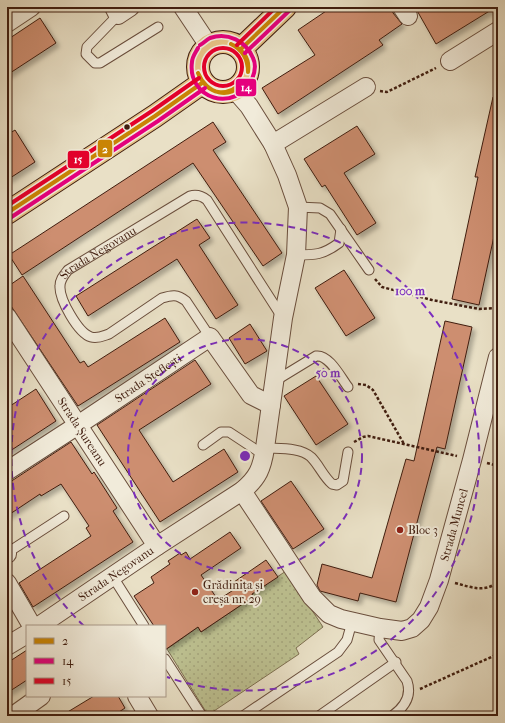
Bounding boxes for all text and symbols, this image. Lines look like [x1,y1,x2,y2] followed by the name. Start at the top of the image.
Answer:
[235,78,257,97] line badge: 14
[241,81,252,94] text: 14
[122,122,132,132] unlabelled marker
[97,139,113,158] line badge: 2
[102,143,108,156] text: 2
[67,150,90,169] line badge: 15
[74,153,83,166] text: 15
[56,223,139,282] street label: Strada Negovanu
[395,284,426,298] text: 100 m
[112,351,185,405] street label: Strada Steflești
[316,366,341,380] text: 50 m
[55,395,110,469] street label: Strada Șureanu
[238,449,252,463] centre of rings
[437,486,471,563] street label: Strada Muncel
[408,523,438,537] place label: Bloc 3
[395,525,405,535] marker: Bloc 3
[76,543,157,604] street label: Strada Negovanu
[203,578,264,606] place label: Grădinița și creșa nr. 29
[190,587,200,597] marker: Grădinița și creșa nr. 29
[26,625,166,697] legend
[62,634,68,648] text: 2
[62,654,74,668] text: 14
[62,674,71,688] text: 15

